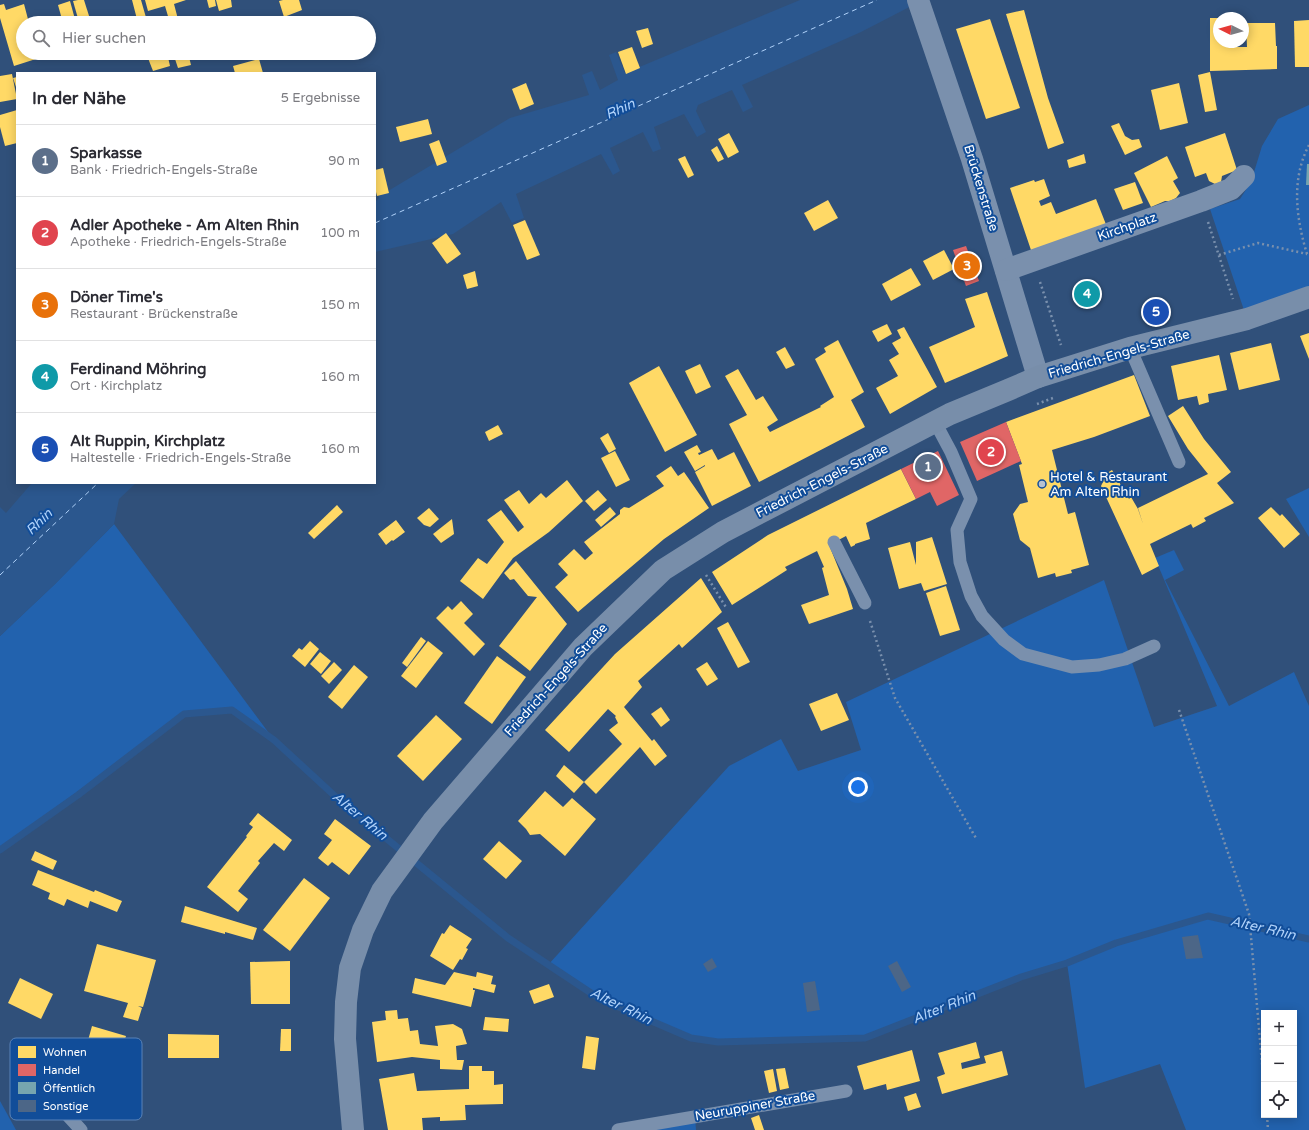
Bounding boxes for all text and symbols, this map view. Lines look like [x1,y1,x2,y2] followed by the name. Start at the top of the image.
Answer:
[1213,12,1249,48] north arrow
[16,16,376,60] search box
[30,27,52,49] icon: search
[62,29,146,47] text: Hier suchen
[32,88,126,109] text: In der Nähe
[281,90,360,106] text: 5 Ergebnisse
[603,95,638,123] water label: Rhin
[960,143,1002,233] street label: Brückenstraße
[70,144,142,162] text: Sparkasse
[41,153,49,169] text: 1
[328,153,360,169] text: 90 m
[70,162,258,178] text: Bank · Friedrich-Engels-Straße
[1095,209,1159,245] street label: Kirchplatz
[70,216,299,234] text: Adler Apotheke - Am Alten Rhin
[41,225,49,241] text: 2
[320,225,360,241] text: 100 m
[70,234,287,250] text: Apotheke · Friedrich-Engels-Straße
[954,251,980,281] pin: 3
[1074,279,1100,309] pin: 4
[70,288,163,306] text: Döner Time's
[41,297,49,313] text: 3
[320,297,360,313] text: 150 m
[1143,297,1169,327] pin: 5
[70,306,238,322] text: Restaurant · Brückenstraße
[1047,326,1191,382] street label: Friedrich-Engels-Straße
[70,360,206,378] text: Ferdinand Möhring
[41,369,49,385] text: 4
[320,369,360,385] text: 160 m
[70,378,162,394] text: Ort · Kirchplatz
[70,432,225,450] text: Alt Ruppin, Kirchplatz
[978,437,1004,467] pin: 2
[41,441,49,457] text: 5
[320,441,360,457] text: 160 m
[753,441,891,521] street label: Friedrich-Engels-Straße
[70,450,291,466] text: Haltestelle · Friedrich-Engels-Straße
[915,452,941,482] pin: 1
[1050,469,1167,500] place label: Hotel & Restaurant Am Alten Rhin
[1037,479,1047,489] marker: Hotel & Restaurant Am Alten Rhin
[22,505,56,539] water label: Rhin
[501,620,611,740] street label: Friedrich-Engels-Straße
[848,777,868,797] your location
[329,788,391,844] water label: Alter Rhin
[1229,912,1298,944] water label: Alter Rhin
[587,984,655,1028] water label: Alter Rhin
[910,986,978,1027] water label: Alter Rhin
[1261,1010,1297,1118] map controls
[1261,1010,1297,1046] button: +
[10,1038,142,1120] legend
[43,1046,87,1059] text: Wohnen
[1261,1046,1297,1082] button: −
[43,1064,80,1077] text: Handel
[43,1082,95,1095] text: Öffentlich
[1261,1082,1297,1118] button: locate
[694,1088,816,1124] street label: Neuruppiner Straße
[43,1100,89,1113] text: Sonstige

